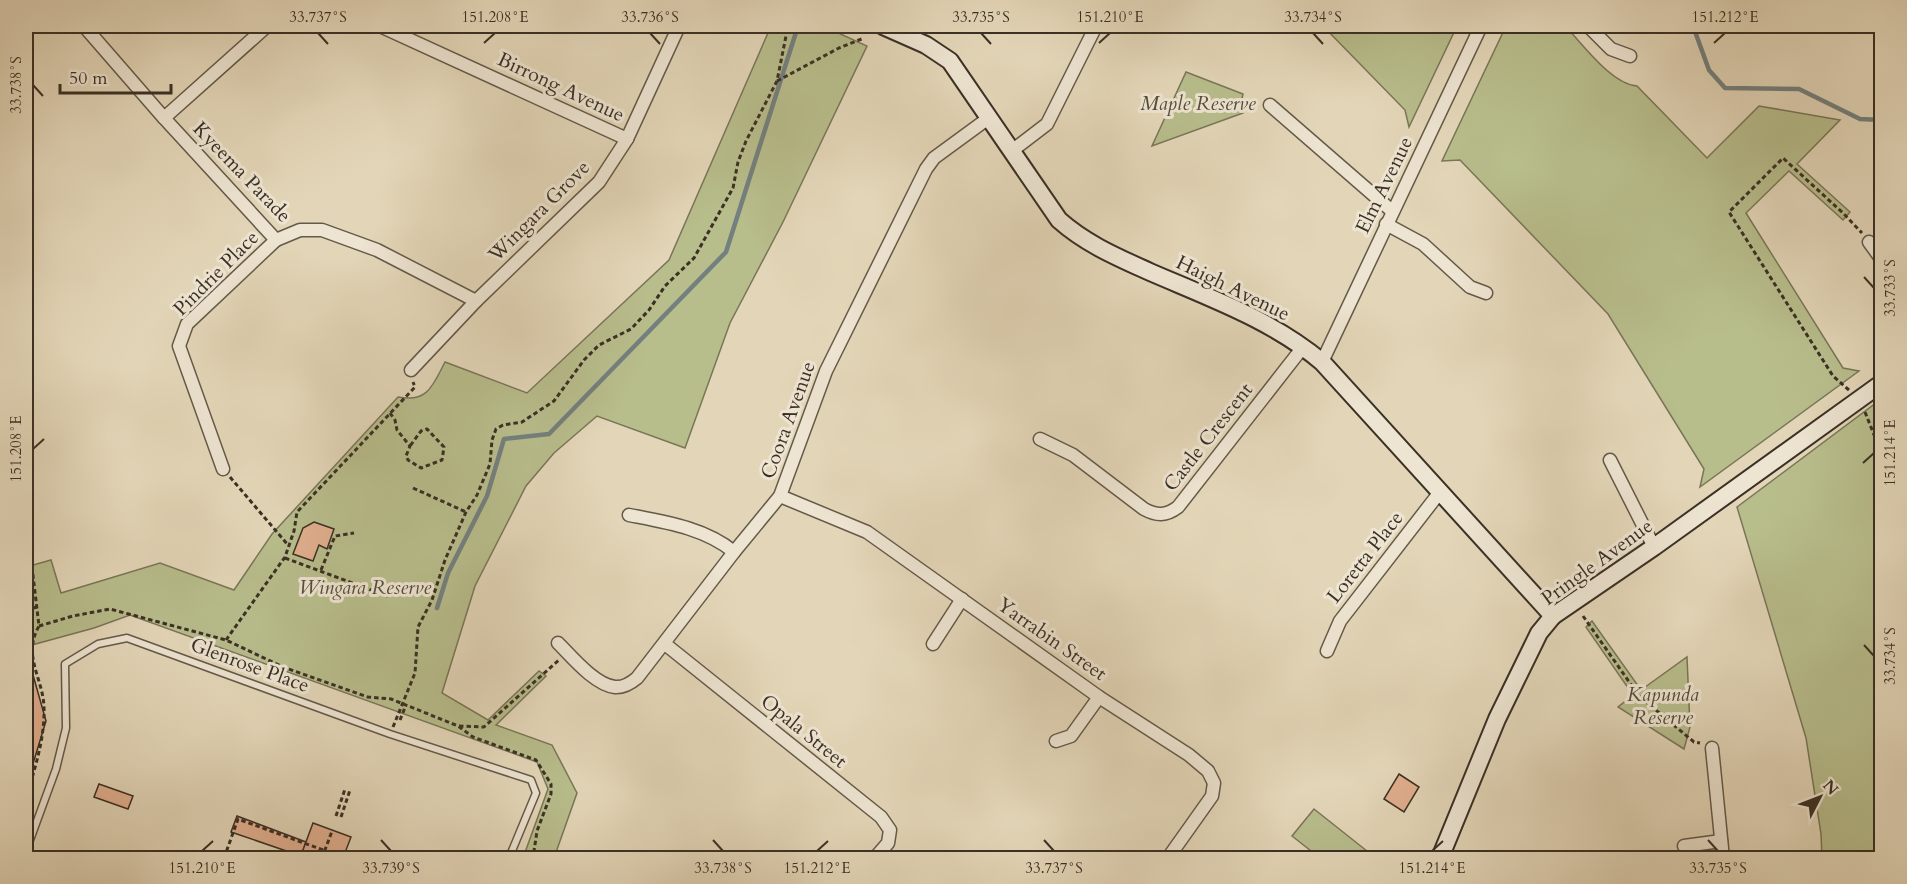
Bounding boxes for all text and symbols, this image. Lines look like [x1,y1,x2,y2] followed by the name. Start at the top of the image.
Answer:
[289,7,347,27] text: 33.737°S
[462,7,528,27] text: 151.208°E
[621,7,679,27] text: 33.736°S
[952,7,1010,27] text: 33.735°S
[1077,7,1143,27] text: 151.210°E
[1284,7,1342,27] text: 33.734°S
[1692,7,1758,27] text: 151.212°E
[493,46,629,128] street label: Birrong Avenue
[6,56,26,114] text: 33.738°S
[60,57,171,95] scale bar
[69,66,108,91] text: 50 m
[1140,90,1256,117] park label: Maple Reserve
[187,116,297,228] street label: Kyeema Parade
[1349,132,1419,238] street label: Elm Avenue
[482,154,596,268] street label: Wingara Grove
[167,224,265,322] street label: Pindrie Place
[1172,249,1294,327] street label: Haigh Avenue
[1880,259,1900,317] text: 33.733°S
[754,358,822,482] street label: Coora Avenue
[1157,377,1259,497] street label: Castle Crescent
[6,416,26,482] text: 151.208°E
[1880,420,1900,486] text: 151.214°E
[1321,505,1409,609] street label: Loretta Place
[1536,512,1658,612] street label: Pringle Avenue
[299,574,432,601] park label: Wingara Reserve
[992,591,1113,687] street label: Yarrabin Street
[1880,627,1900,685] text: 33.734°S
[187,631,313,699] street label: Glenrose Place
[1627,681,1699,731] park label: Kapunda Reserve
[755,688,853,775] street label: Opala Street
[1790,767,1850,827] north arrow
[1818,775,1843,800] text: N
[169,858,235,878] text: 151.210°E
[362,858,420,878] text: 33.739°S
[694,858,752,878] text: 33.738°S
[784,858,850,878] text: 151.212°E
[1025,858,1083,878] text: 33.737°S
[1399,858,1465,878] text: 151.214°E
[1689,858,1747,878] text: 33.735°S

